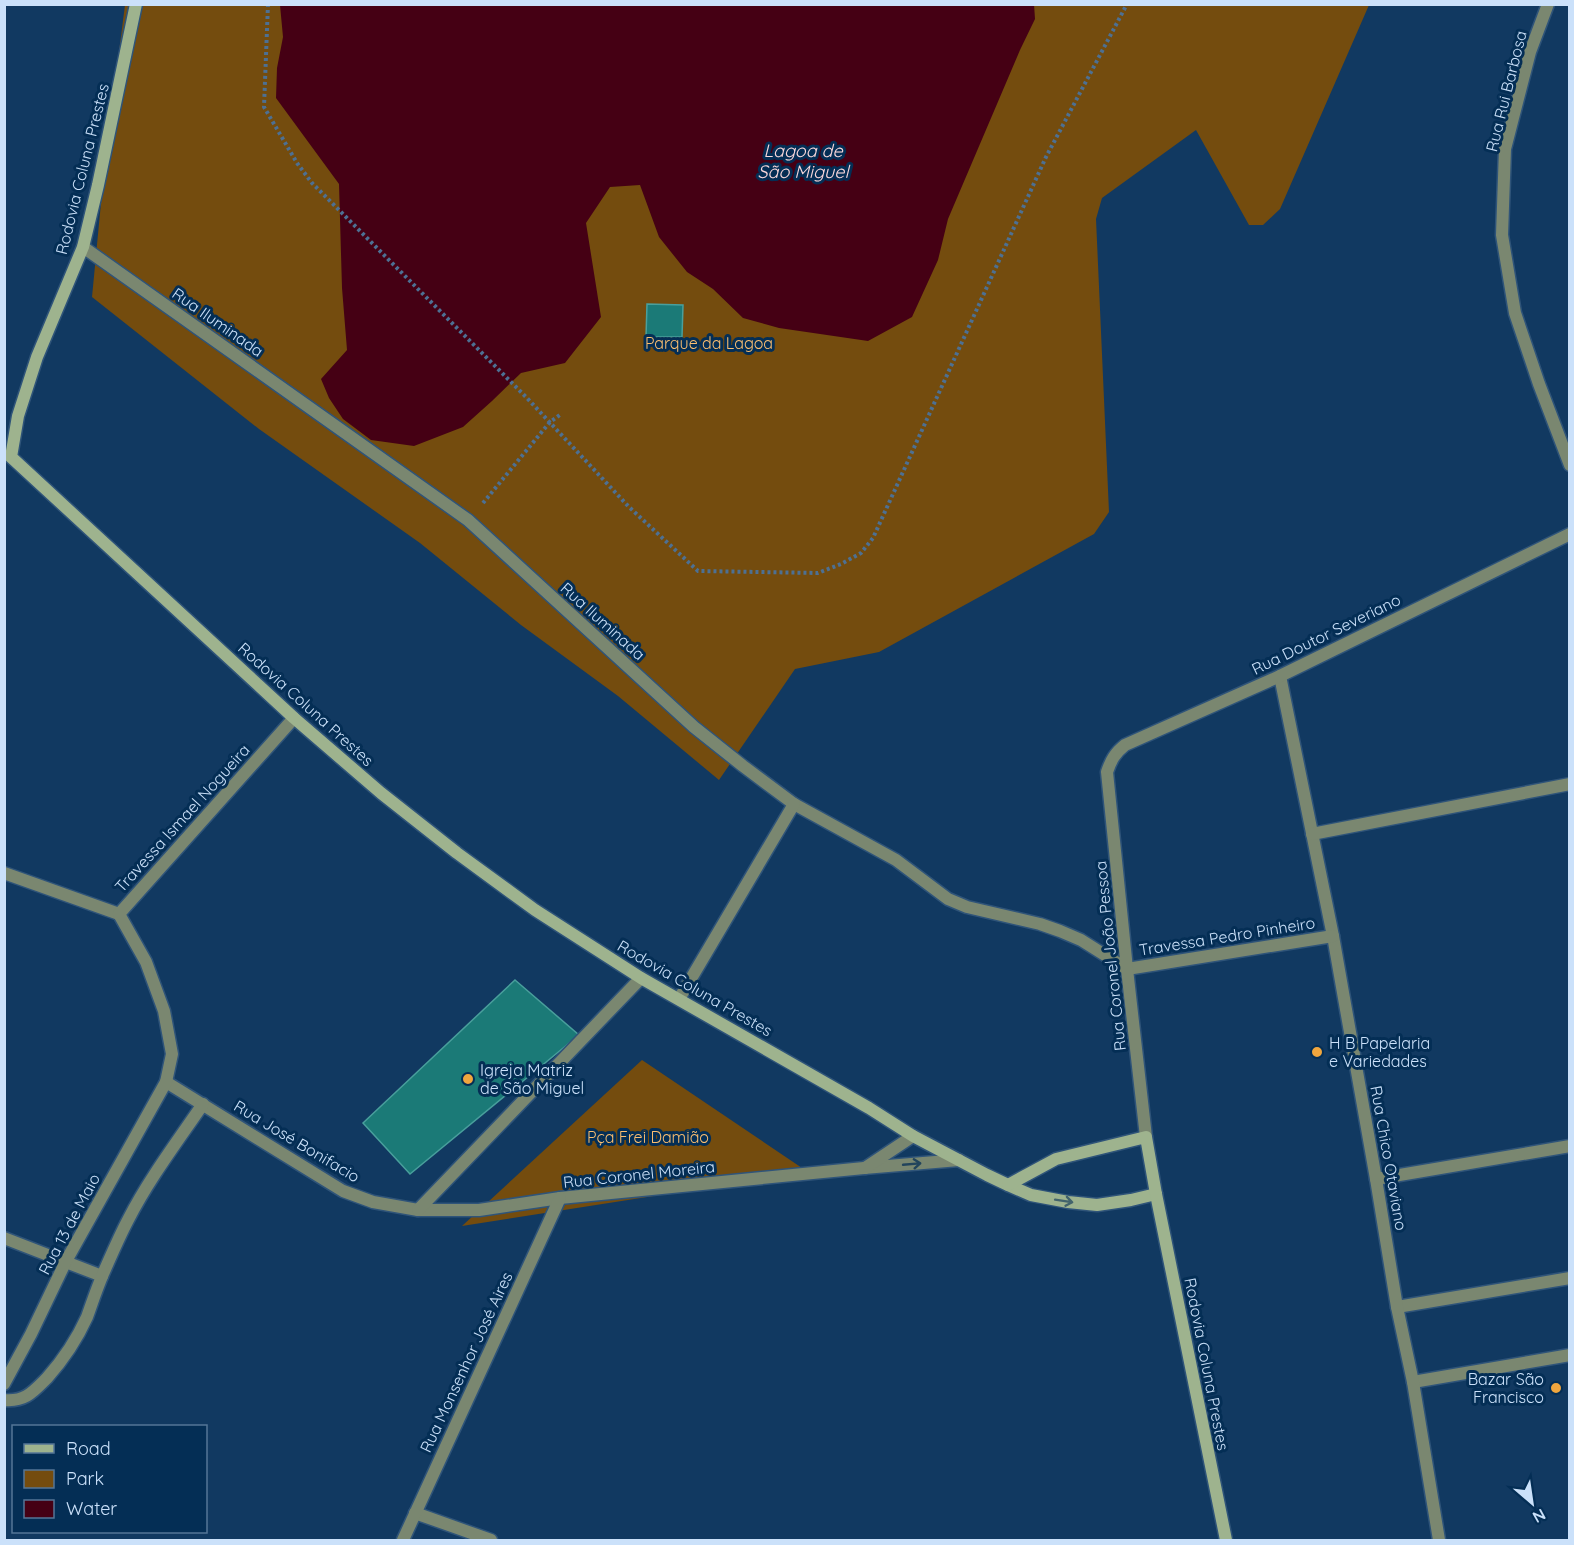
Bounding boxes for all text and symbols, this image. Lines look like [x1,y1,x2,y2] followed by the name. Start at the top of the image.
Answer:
[1481,28,1531,154] street label: Rua Rui Barbosa
[51,81,113,257] street label: Rodovia Coluna Prestes
[757,139,850,183] water label: Lagoa de São Miguel
[169,283,267,361] street label: Rua Iluminada
[645,333,773,353] park label: Parque da Lagoa
[557,578,649,664] street label: Rua Iluminada
[1248,589,1404,679] street label: Rua Doutor Severiano
[234,638,378,770] street label: Rodovia Coluna Prestes
[110,740,254,896] street label: Travessa Ismael Nogueira
[1090,860,1130,1052] street label: Rua Coronel João Pessoa
[1138,912,1316,960] street label: Travessa Pedro Pinheiro
[614,935,776,1041] street label: Rodovia Coluna Prestes
[1329,1033,1430,1071] place label: H B Papelaria e Variedades
[1310,1045,1324,1059] marker: H B Papelaria e Variedades
[480,1060,584,1098] place label: Igreja Matriz de São Miguel
[461,1072,475,1086] marker: Igreja Matriz de São Miguel
[1366,1084,1412,1232] street label: Rua Chico Otaviano
[231,1096,363,1186] street label: Rua José Bonifacio
[587,1127,709,1147] park label: Pça Frei Damião
[562,1156,716,1192] street label: Rua Coronel Moreira
[901,1158,921,1169] one-way arrow
[34,1170,104,1278] street label: Rua 13 de Maio
[1054,1195,1074,1206] one-way arrow
[415,1269,517,1455] street label: Rua Monsenhor José Aires
[1180,1276,1234,1452] street label: Rodovia Coluna Prestes
[1468,1369,1544,1407] place label: Bazar São Francisco
[1549,1381,1563,1395] marker: Bazar São Francisco
[12,1425,207,1533] legend
[66,1437,111,1460] text: Road
[66,1467,104,1490] text: Park
[1502,1473,1562,1533] north arrow
[66,1497,117,1520] text: Water
[1529,1505,1549,1528] text: N

